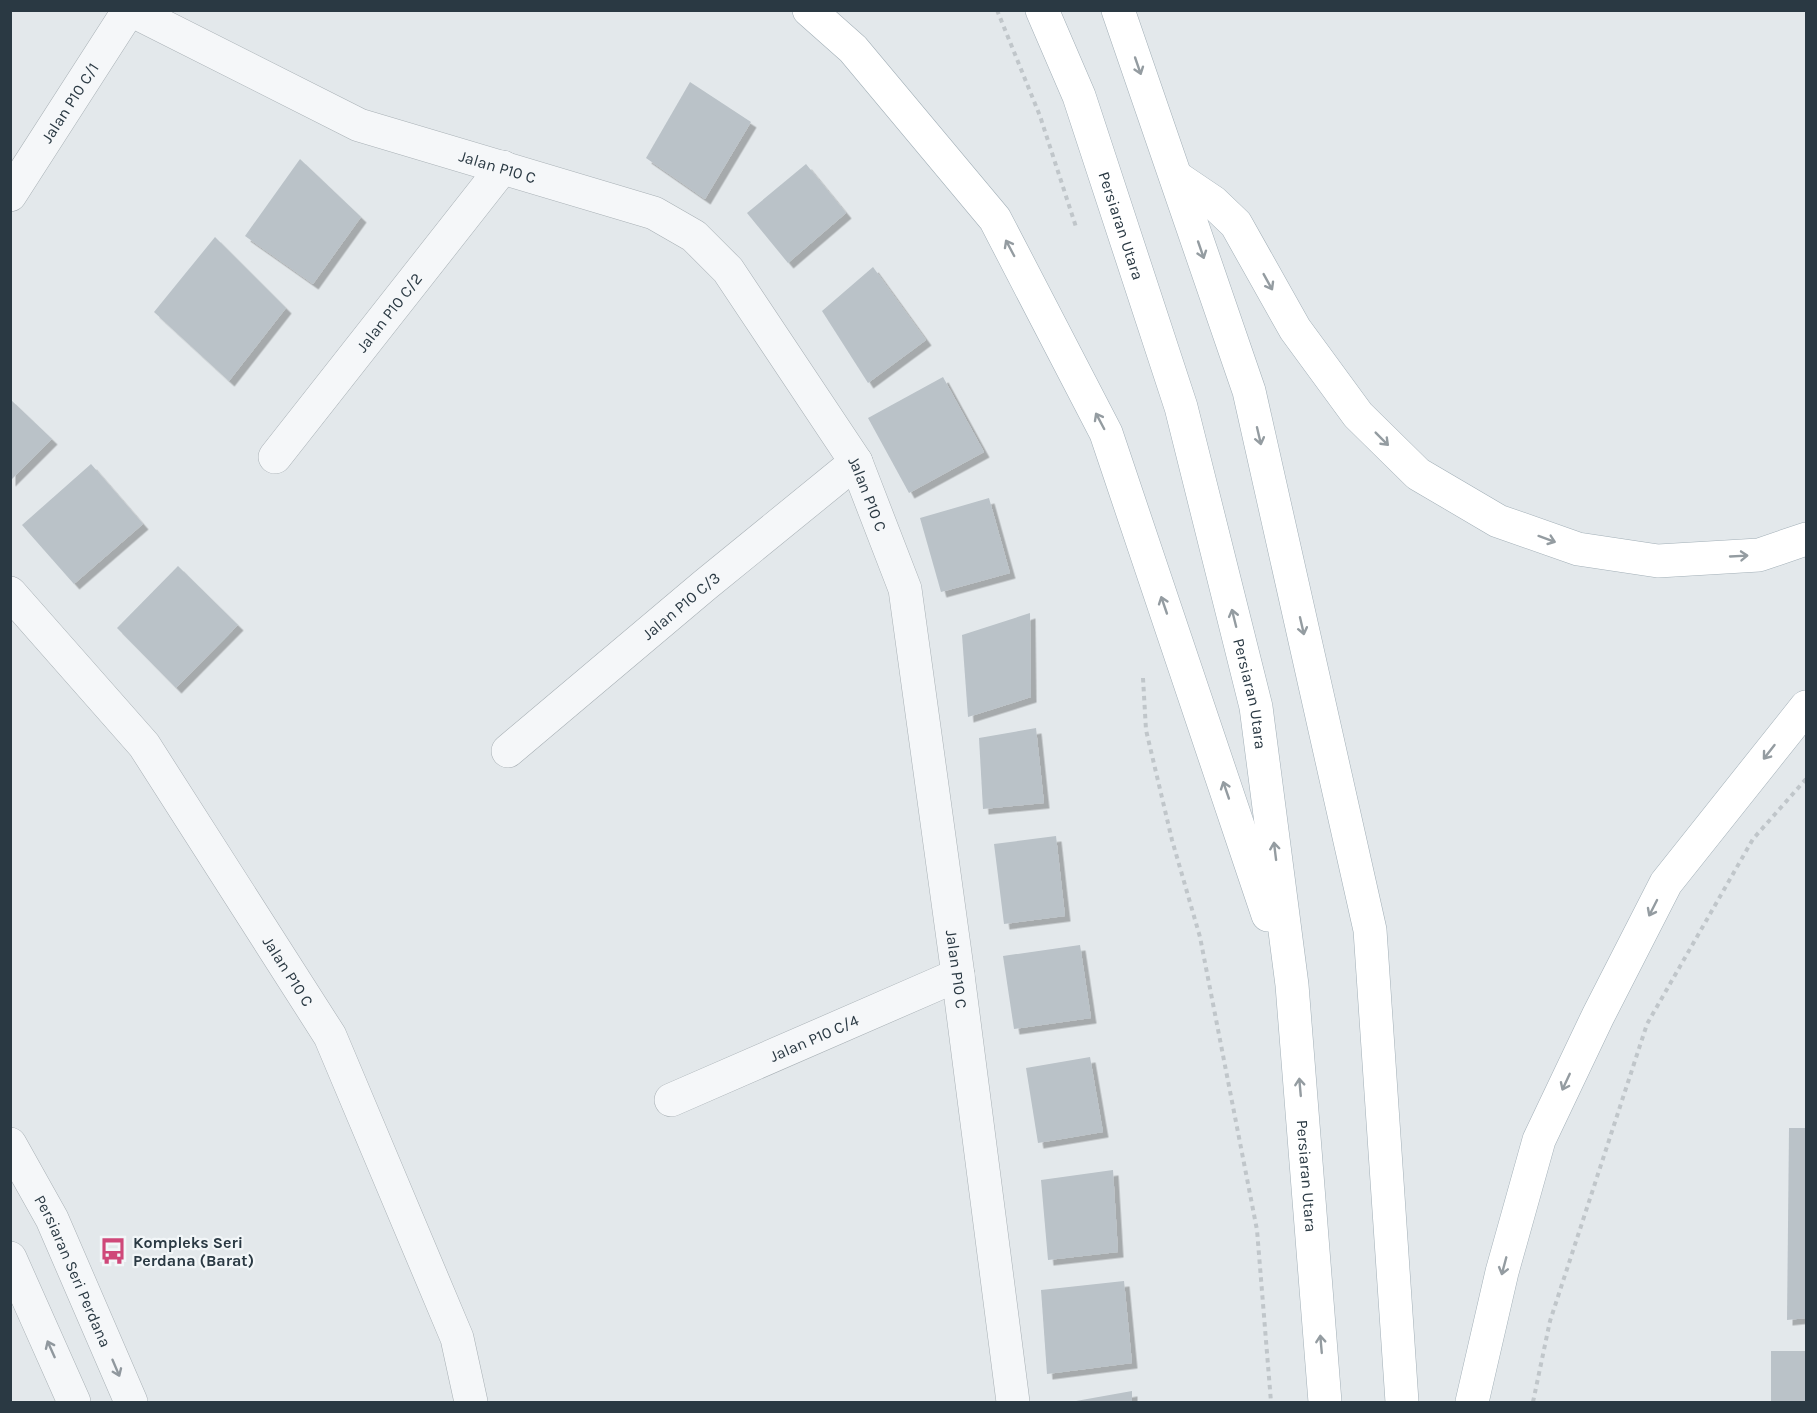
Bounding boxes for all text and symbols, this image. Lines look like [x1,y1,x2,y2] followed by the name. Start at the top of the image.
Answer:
[1133,56,1144,75] one-way arrow
[37,59,102,146] street label: Jalan P10 C/1
[457,146,539,187] street label: Jalan P10 C
[1095,169,1148,282] street label: Persiaran Utara
[1004,240,1015,258] one-way arrow
[1196,240,1207,259] one-way arrow
[352,269,426,356] street label: Jalan P10 C/2
[1263,273,1275,290] one-way arrow
[1094,413,1106,431] one-way arrow
[1254,426,1265,445] one-way arrow
[1375,432,1390,447] one-way arrow
[845,452,891,534] street label: Jalan P10 C
[1537,534,1556,545] one-way arrow
[1729,550,1749,561] one-way arrow
[638,567,724,643] street label: Jalan P10 C/3
[1158,596,1169,615] one-way arrow
[1227,609,1239,628] one-way arrow
[1297,616,1309,635] one-way arrow
[1230,636,1271,750] street label: Persiaran Utara
[1763,744,1776,760] one-way arrow
[1220,781,1231,800] one-way arrow
[1269,842,1280,862] one-way arrow
[1647,899,1659,916] one-way arrow
[942,929,972,1010] street label: Jalan P10 C
[259,933,318,1010] street label: Jalan P10 C
[767,1010,862,1065] street label: Jalan P10 C/4
[1560,1073,1572,1091] one-way arrow
[1294,1078,1305,1097] one-way arrow
[1293,1119,1321,1233] street label: Persiaran Utara
[31,1191,116,1350] street label: Persiaran Seri Perdana
[133,1233,254,1270] place label: Kompleks Seri Perdana (Barat)
[98,1236,128,1266] bus stop icon: Kompleks Seri Perdana (Barat)
[1497,1256,1509,1275] one-way arrow
[1315,1335,1326,1355] one-way arrow
[44,1340,55,1358] one-way arrow
[111,1358,122,1377] one-way arrow

